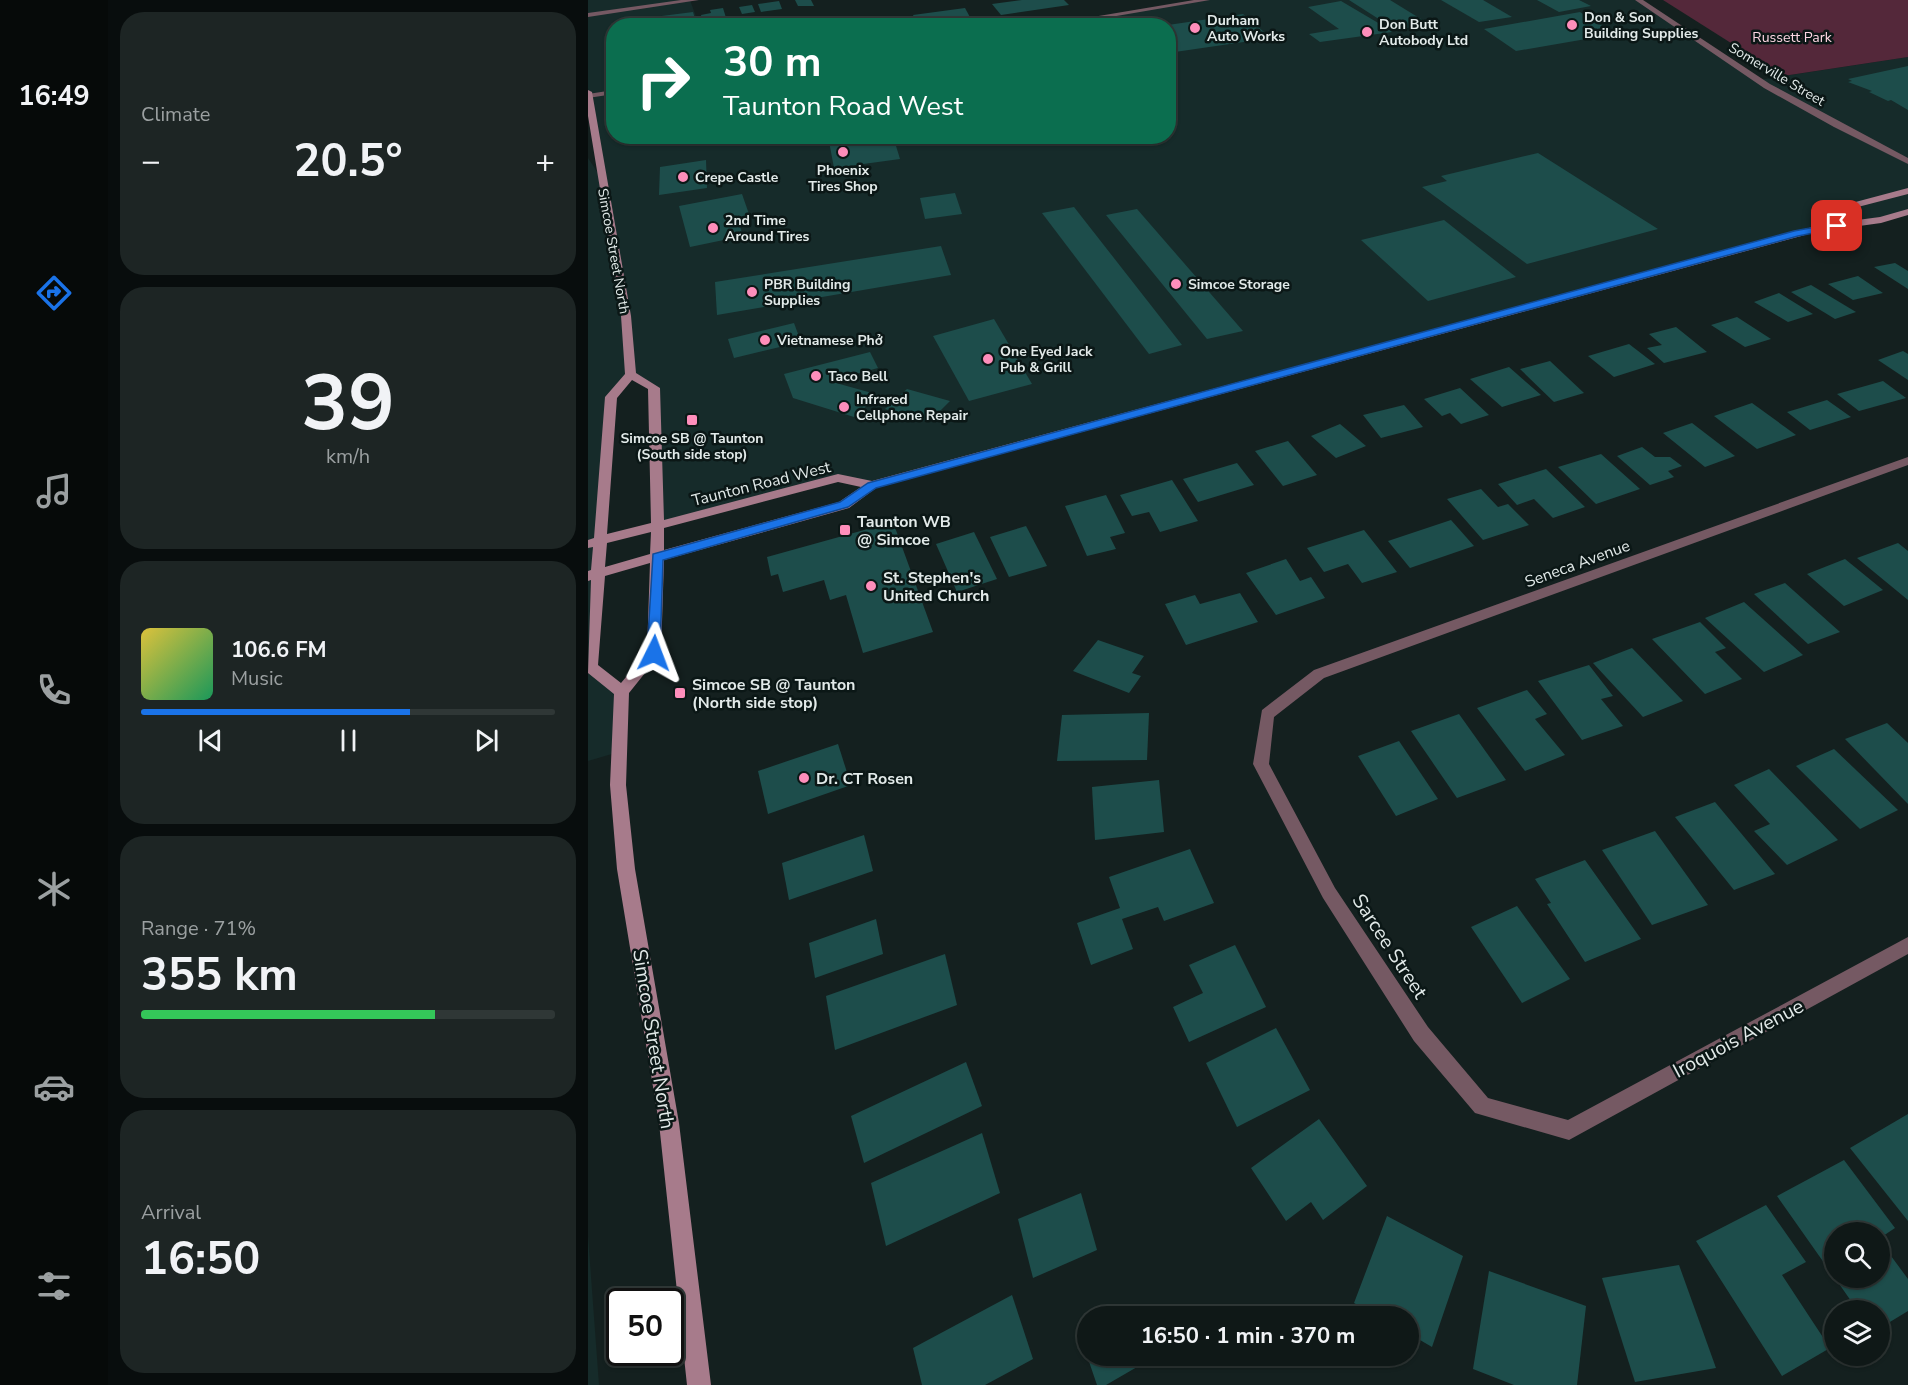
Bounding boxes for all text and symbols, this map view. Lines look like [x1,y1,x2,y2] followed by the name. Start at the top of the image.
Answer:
[1584,8,1698,43] place label: Don & Son Building Supplies
[1207,11,1285,46] place label: Durham Auto Works
[1379,15,1468,50] place label: Don Butt Autobody Ltd
[1565,18,1579,32] marker: Don & Son Building Supplies
[1188,21,1202,35] marker: Durham Auto Works
[1360,25,1374,39] marker: Don Butt Autobody Ltd
[1752,28,1833,47] park label: Russett Park
[723,34,822,91] text: 30 m
[1725,38,1829,111] street label: Somerville Street
[624,42,702,120] icon: right
[18,78,90,115] text: 16:49
[723,88,963,125] text: Taunton Road West
[141,101,210,128] text: Climate
[293,131,403,192] text: 20.5°
[141,139,161,184] text: −
[535,139,555,184] text: +
[836,145,850,159] marker: Phoenix Tires Shop
[808,161,878,196] place label: Phoenix Tires Shop
[695,168,779,187] place label: Crepe Castle
[676,170,690,184] marker: Crepe Castle
[593,187,634,315] street label: Simcoe Street North
[1811,200,1862,251] pin
[1820,209,1853,242] icon: arrive
[725,211,810,246] place label: 2nd Time Around Tires
[706,221,720,235] marker: 2nd Time Around Tires
[33,272,75,314] icon: directions
[764,275,850,310] place label: PBR Building Supplies
[1188,275,1290,294] place label: Simcoe Storage
[1169,277,1183,291] marker: Simcoe Storage
[745,285,759,299] marker: PBR Building Supplies
[776,331,883,350] place label: Vietnamese Phở
[758,333,772,347] marker: Vietnamese Phở
[1000,342,1093,377] place label: One Eyed Jack Pub & Grill
[301,350,395,457] text: 39
[981,352,995,366] marker: One Eyed Jack Pub & Grill
[828,367,888,386] place label: Taco Bell
[809,369,823,383] marker: Taco Bell
[856,390,968,425] place label: Infrared Cellphone Repair
[837,400,851,414] marker: Infrared Cellphone Repair
[685,413,699,427] marker: Simcoe SB @ Taunton (South side stop)
[620,429,764,464] place label: Simcoe SB @ Taunton (South side stop)
[326,443,370,470] text: km/h
[690,456,833,512] street label: Taunton Road West
[33,470,75,512] icon: music
[857,511,951,551] place label: Taunton WB @ Simcoe
[838,523,852,537] marker: Taunton WB @ Simcoe
[1522,535,1633,593] street label: Seneca Avenue
[883,567,989,607] place label: St. Stephen's United Church
[864,579,878,593] marker: St. Stephen's United Church
[622,621,686,685] position arrow
[231,635,327,665] text: 106.6 FM
[231,665,283,692] text: Music
[33,669,75,711] icon: phone
[692,674,855,714] place label: Simcoe SB @ Taunton (North side stop)
[673,686,687,700] marker: Simcoe SB @ Taunton (North side stop)
[194,724,227,757] icon: previous
[332,724,365,757] icon: pause
[470,724,503,757] icon: next
[816,768,913,790] place label: Dr. CT Rosen
[797,771,811,785] marker: Dr. CT Rosen
[33,868,75,910] icon: climate
[1346,889,1434,1005] street label: Sarcee Street
[141,915,256,942] text: Range · 71%
[141,945,298,1006] text: 355 km
[626,947,681,1131] street label: Simcoe Street North
[1668,993,1808,1084] street label: Iroquois Avenue
[33,1066,75,1108] icon: car
[141,1199,201,1226] text: Arrival
[1824,1222,1890,1366] map controls
[1824,1222,1890,1288] button: search
[141,1229,260,1290] text: 16:50
[33,1265,75,1307] icon: filters
[606,1288,684,1366] speed limit sign: 50
[1824,1300,1890,1366] button: layers
[1141,1321,1355,1351] text: 16:50 · 1 min · 370 m

